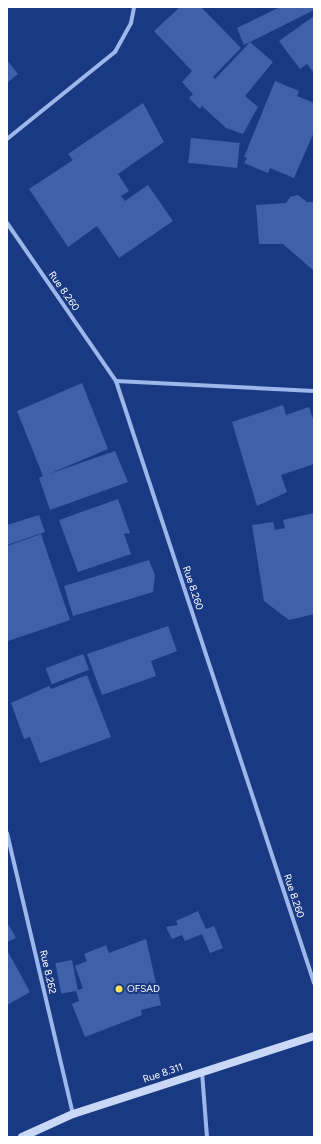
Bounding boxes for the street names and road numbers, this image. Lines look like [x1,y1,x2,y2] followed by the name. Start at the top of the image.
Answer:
[46,269,82,313] street label: Rue 8.260
[180,564,206,612] street label: Rue 8.260
[281,872,307,920] street label: Rue 8.260
[37,949,59,995] street label: Rue 8.262
[141,1061,185,1085] street label: Rue 8.311

